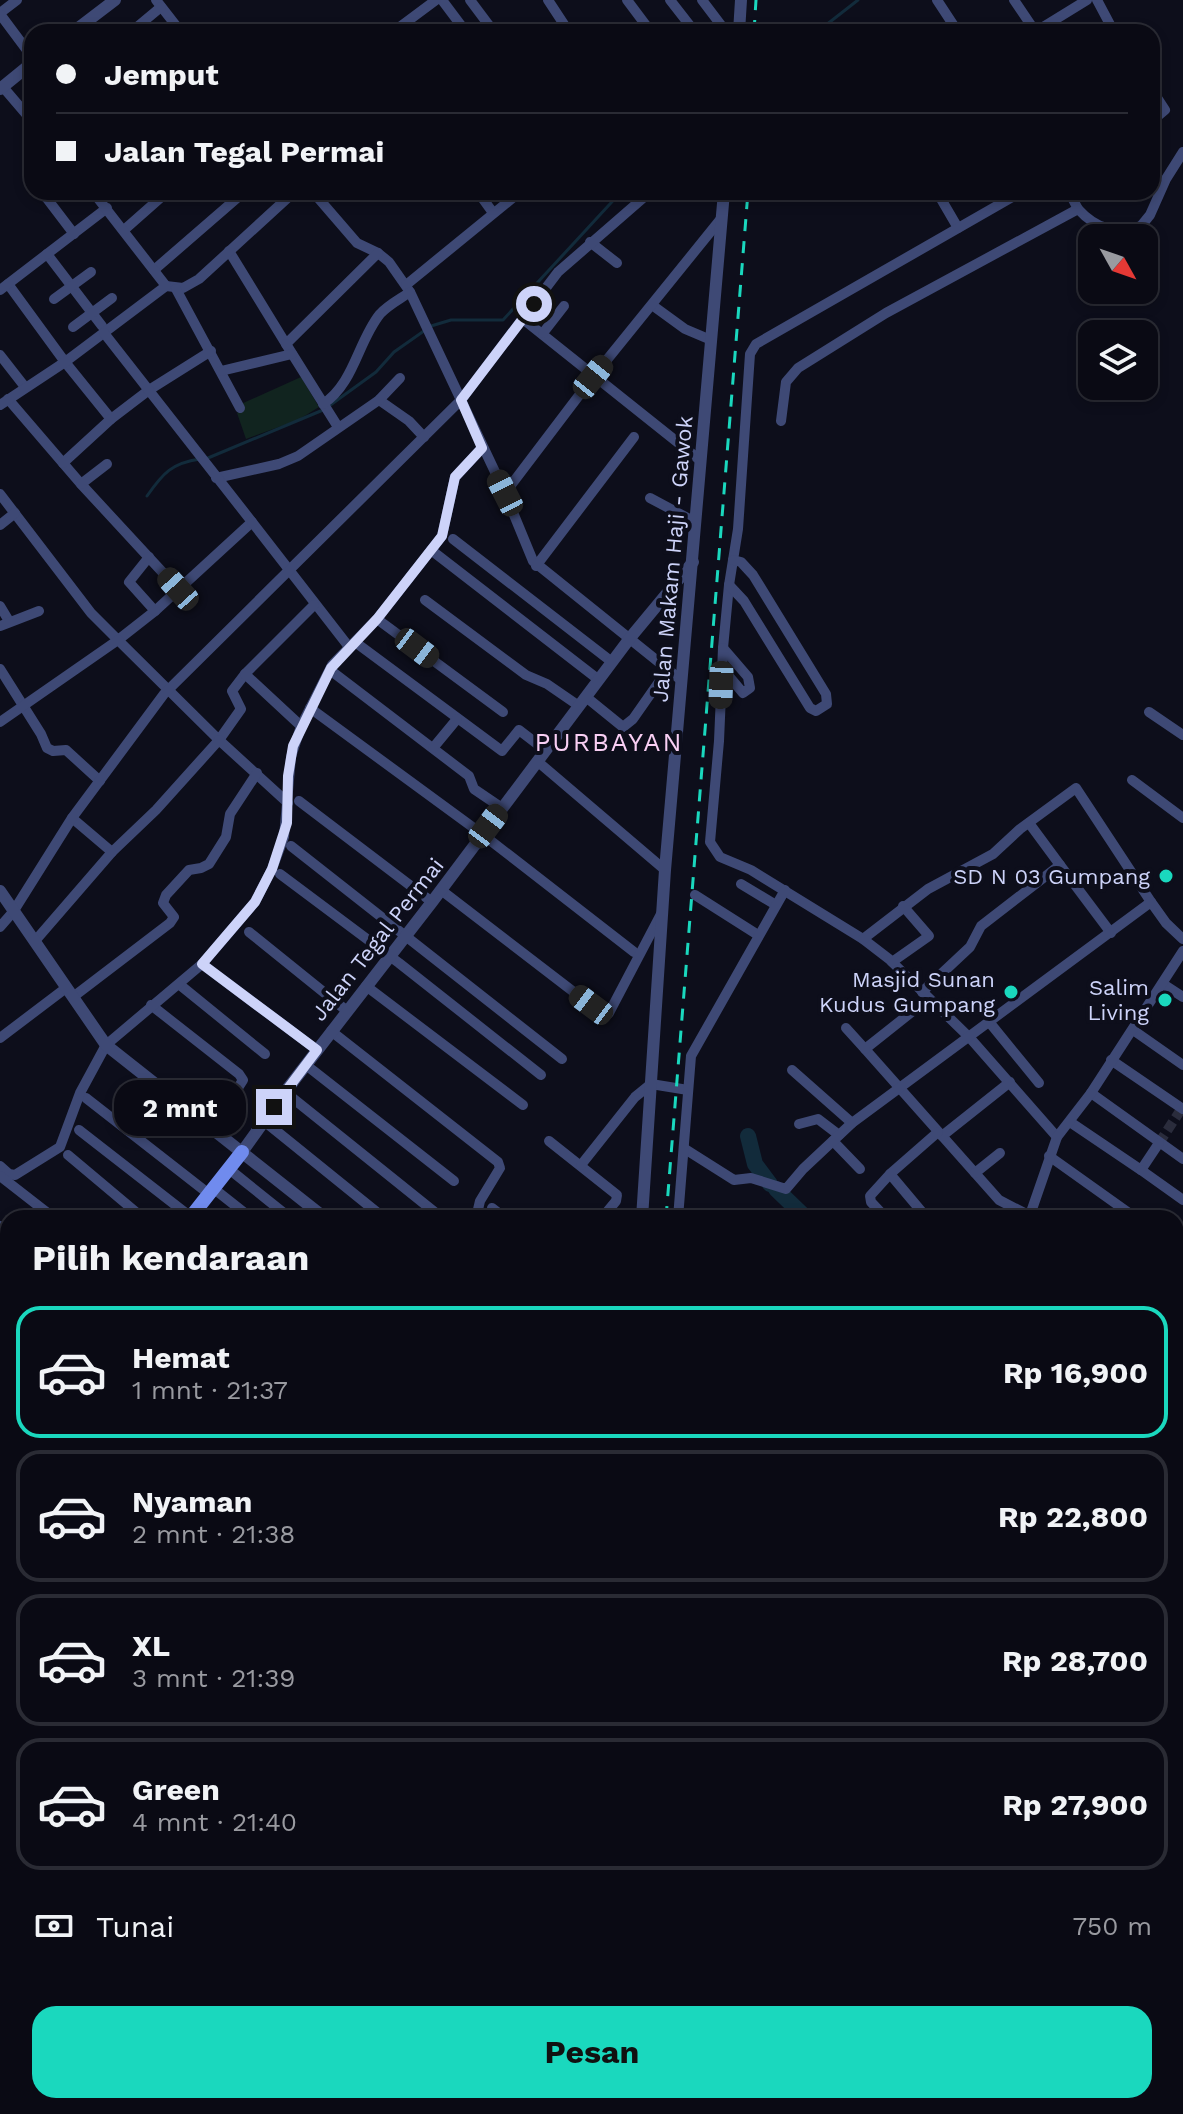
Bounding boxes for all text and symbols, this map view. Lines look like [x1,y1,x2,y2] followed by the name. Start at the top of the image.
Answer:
[104,57,219,92] text: Jemput
[104,134,384,169] text: Jalan Tegal Permai
[1078,224,1158,304] north arrow
[1078,224,1158,400] map controls
[516,286,552,322] route start
[1078,320,1158,400] button: layers
[569,351,617,403] car
[648,415,697,703] street label: Jalan Makam Haji - Gawok
[483,466,527,520] car
[153,563,203,615] car
[391,624,443,672] car
[708,661,734,709] car
[534,727,684,757] district label: PURBAYAN
[464,800,512,852] car
[306,853,449,1026] street label: Jalan Tegal Permai
[953,864,1150,889] place label: SD N 03 Gumpang
[1157,867,1175,885] marker: SD N 03 Gumpang
[819,967,995,1017] place label: Masjid Sunan Kudus Gumpang
[1087,975,1149,1025] place label: Salim Living
[565,981,617,1029] car
[1002,983,1020,1001] marker: Masjid Sunan Kudus Gumpang
[1156,991,1174,1009] marker: Salim Living
[114,1079,246,1135] callout: 2 mnt
[256,1089,292,1125] route end
[143,1093,217,1123] text: 2 mnt
[32,1237,309,1279] text: Pilih kendaraan
[36,1336,108,1408] icon: car
[132,1340,230,1375] text: Hemat
[1003,1355,1148,1390] text: Rp 16,900
[132,1375,288,1405] text: 1 mnt · 21:37
[36,1480,108,1552] icon: car
[132,1484,252,1519] text: Nyaman
[998,1499,1148,1534] text: Rp 22,800
[132,1519,295,1549] text: 2 mnt · 21:38
[36,1624,108,1696] icon: car
[132,1628,170,1663] text: XL
[1002,1643,1148,1678] text: Rp 28,700
[132,1663,295,1693] text: 3 mnt · 21:39
[36,1768,108,1840] icon: car
[132,1772,220,1807] text: Green
[1002,1787,1148,1822] text: Rp 27,900
[132,1807,297,1837] text: 4 mnt · 21:40
[32,1904,76,1948] icon: cash
[96,1909,174,1944] text: Tunai
[1072,1911,1152,1941] text: 750 m
[32,2006,1152,2098] button: Pesan

